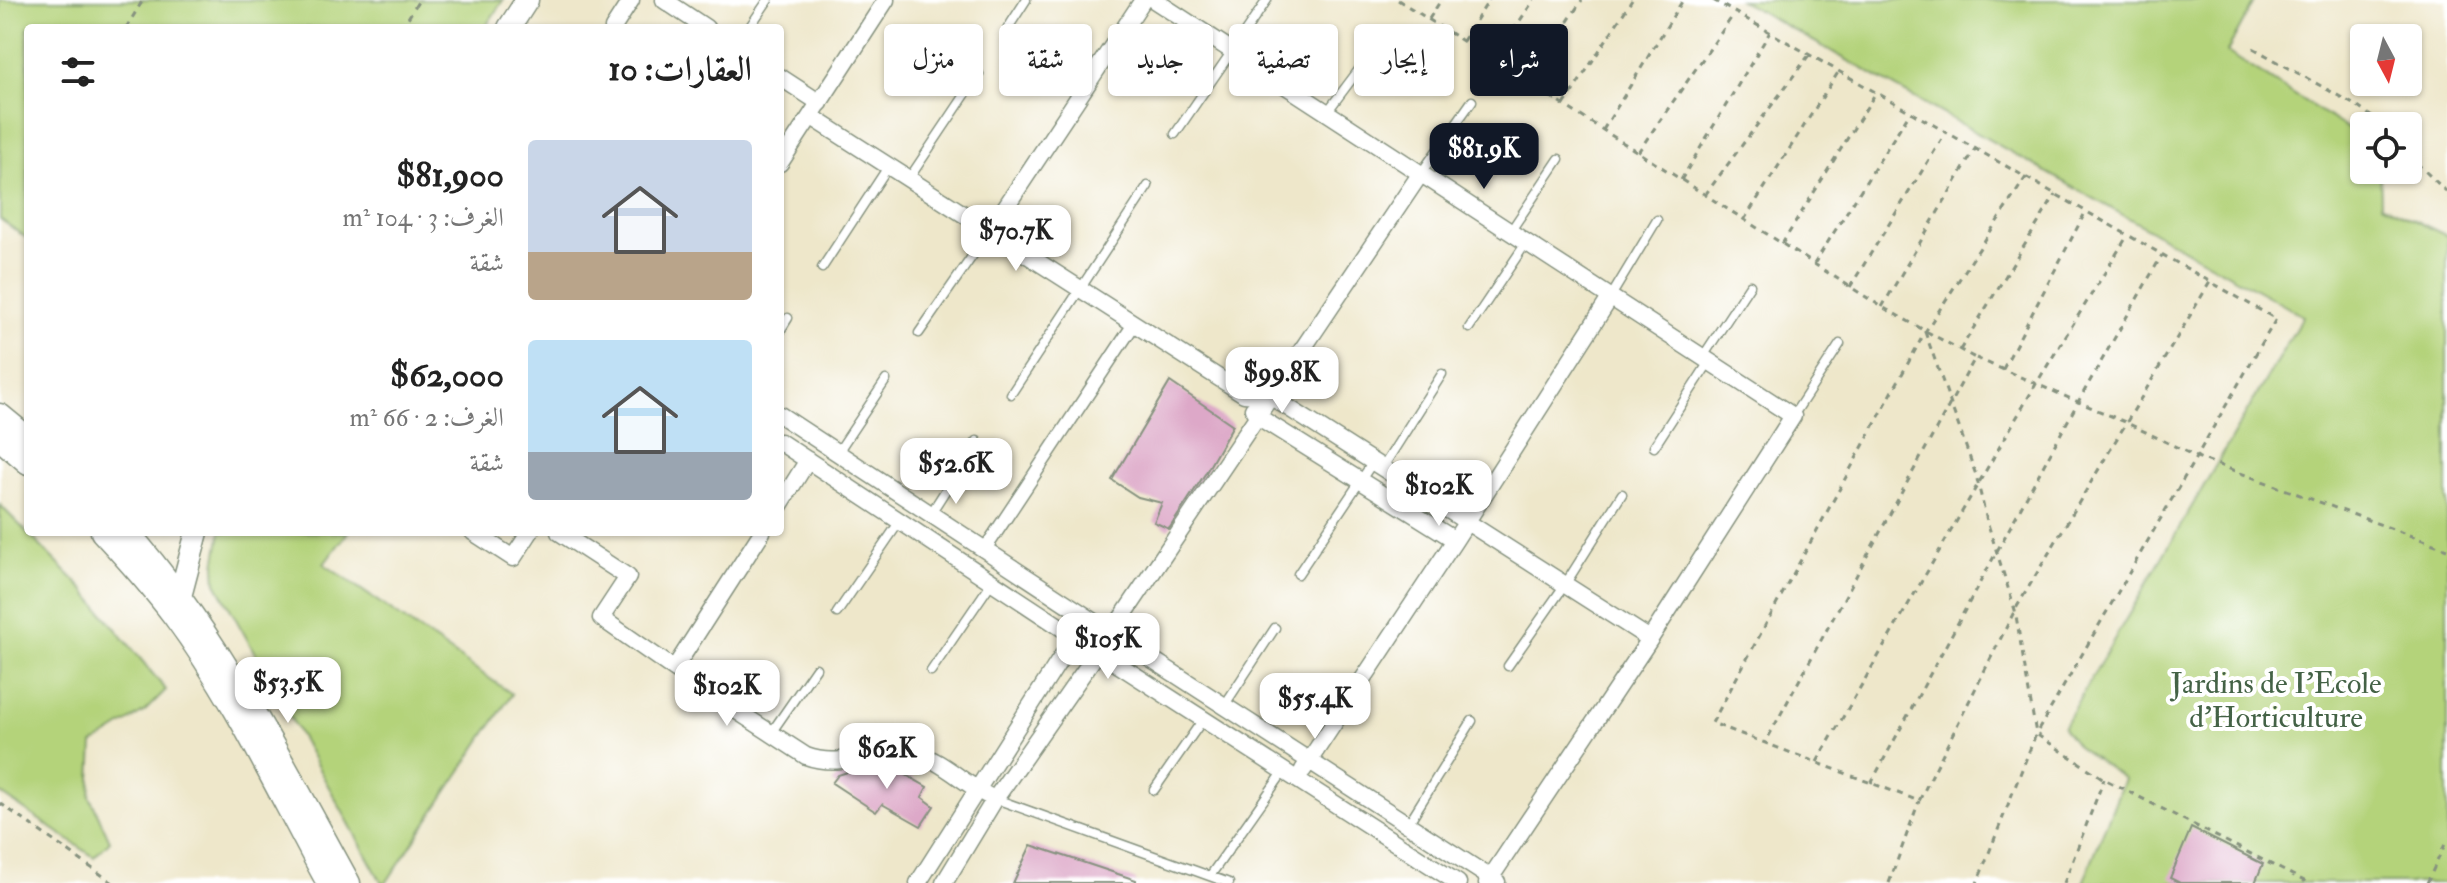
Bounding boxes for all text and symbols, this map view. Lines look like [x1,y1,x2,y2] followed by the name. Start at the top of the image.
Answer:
[884,24,983,96] chip: منزل
[999,24,1092,96] chip: شقة
[1108,24,1213,96] chip: جديد
[1229,24,1338,96] chip: تصفية
[1354,24,1454,96] chip: إيجار
[1470,24,1568,96] chip: شراء
[2350,24,2422,96] north arrow
[2350,24,2422,184] map controls
[608,48,752,91] text: العقارات: 10
[56,50,100,94] icon: filters
[2350,112,2422,184] button: locate
[1419,123,1549,191] pin: $81.9K
[1448,133,1520,165] text: $81.9K
[396,154,504,197] text: $81,900
[592,172,688,268] icon: home
[343,202,504,234] text: الغرف: 3 · 104 m²
[951,205,1081,273] pin: $70.7K
[979,215,1053,247] text: $70.7K
[470,247,504,279] text: شقة
[1217,347,1347,415] pin: $99.8K
[390,354,504,397] text: $62,000
[1244,357,1320,389] text: $99.8K
[592,372,688,468] icon: home
[349,402,504,434] text: الغرف: 2 · 66 m²
[891,438,1021,506] pin: $52.6K
[470,447,504,479] text: شقة
[918,448,994,480] text: $52.6K
[1383,460,1495,528] pin: $102K
[1405,470,1473,502] text: $102K
[1052,613,1164,681] pin: $105K
[1075,623,1141,655] text: $105K
[223,657,353,725] pin: $53.5K
[671,660,783,728] pin: $102K
[2170,665,2381,736] park label: Jardins de I'Ecole d'Horticulture
[253,667,323,699] text: $53.5K
[693,670,761,702] text: $102K
[1250,673,1380,741] pin: $55.4K
[1278,683,1352,715] text: $55.4K
[840,723,934,791] pin: $62K
[857,733,917,765] text: $62K

